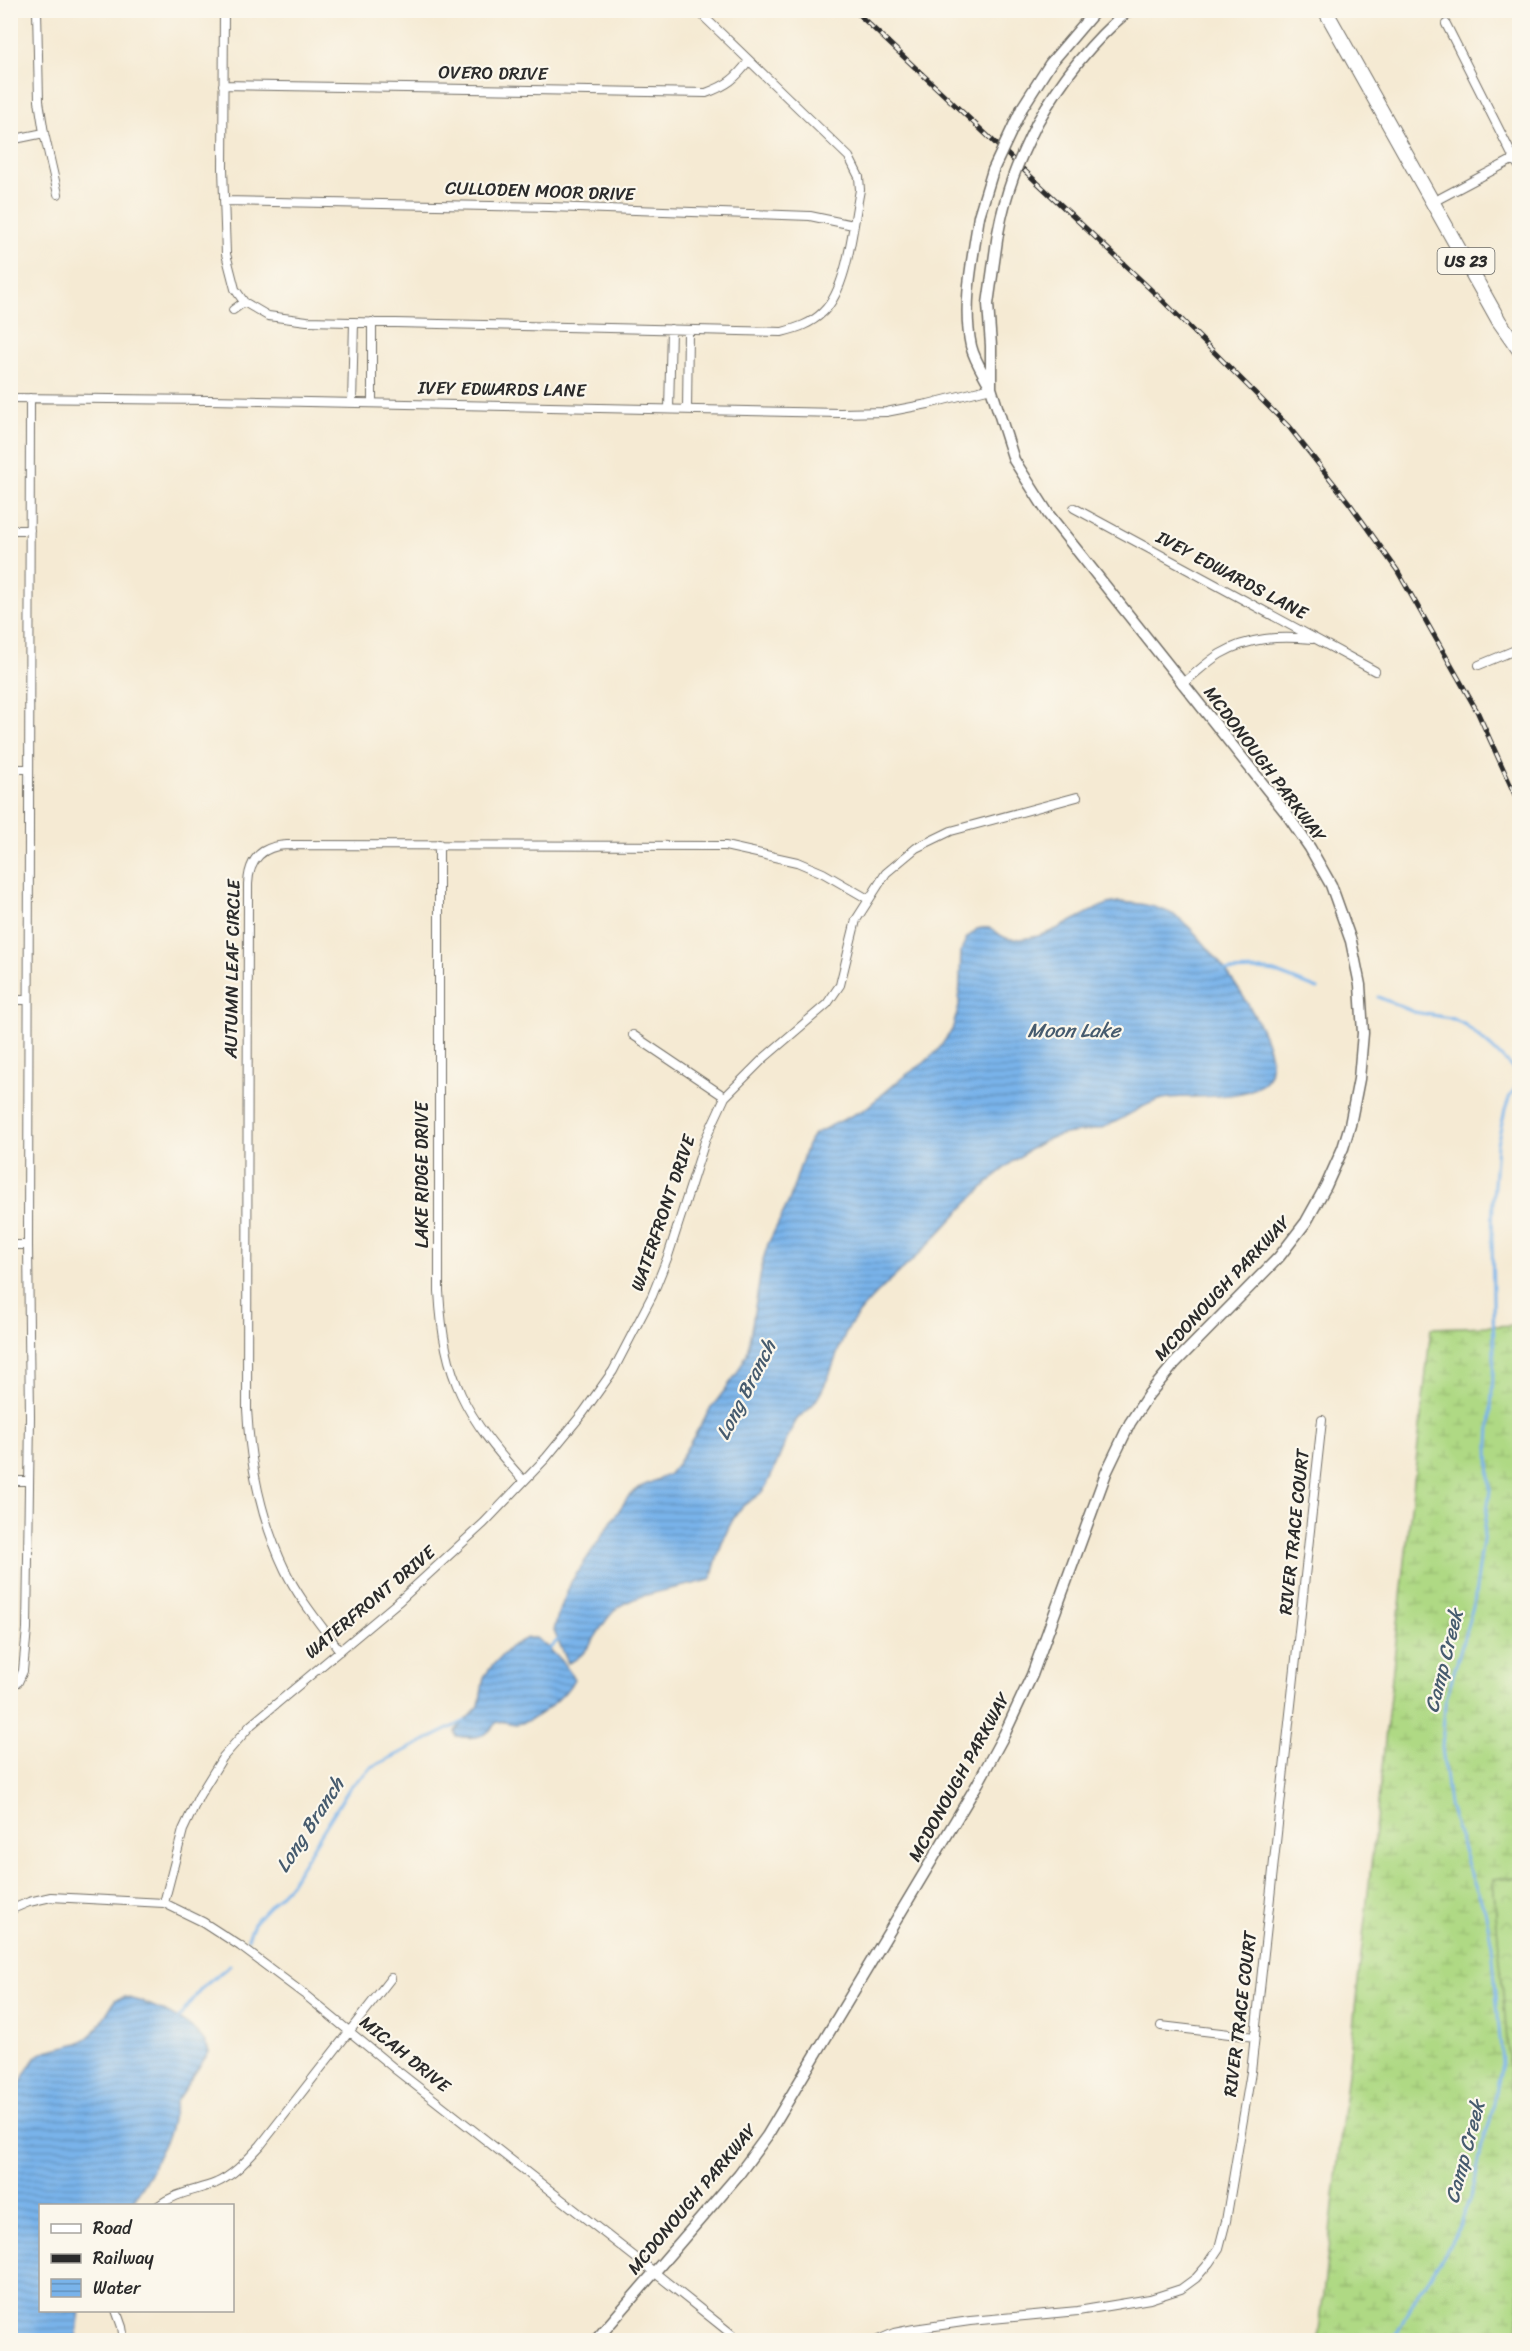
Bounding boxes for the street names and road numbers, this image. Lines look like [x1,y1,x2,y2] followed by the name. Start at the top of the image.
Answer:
[438,56,549,90] street label: OVERO DRIVE
[445,172,636,210] street label: CULLODEN MOOR DRIVE
[1438,248,1494,274] road number: US 23
[417,372,587,406] street label: IVEY EDWARDS LANE
[1150,521,1314,629] street label: IVEY EDWARDS LANE
[1195,679,1335,850] street label: MCDONOUGH PARKWAY
[214,878,250,1060] street label: AUTUMN LEAF CIRCLE
[406,1101,438,1248] street label: LAKE RIDGE DRIVE
[621,1130,705,1296] street label: WATERFRONT DRIVE
[1146,1207,1299,1368] street label: MCDONOUGH PARKWAY
[1269,1447,1319,1616] street label: RIVER TRACE COURT
[297,1537,444,1667] street label: WATERFRONT DRIVE
[899,1685,1019,1868] street label: MCDONOUGH PARKWAY
[1214,1928,1266,2099] street label: RIVER TRACE COURT
[352,2007,459,2102] street label: MICAH DRIVE
[619,2115,766,2282] street label: MCDONOUGH PARKWAY

